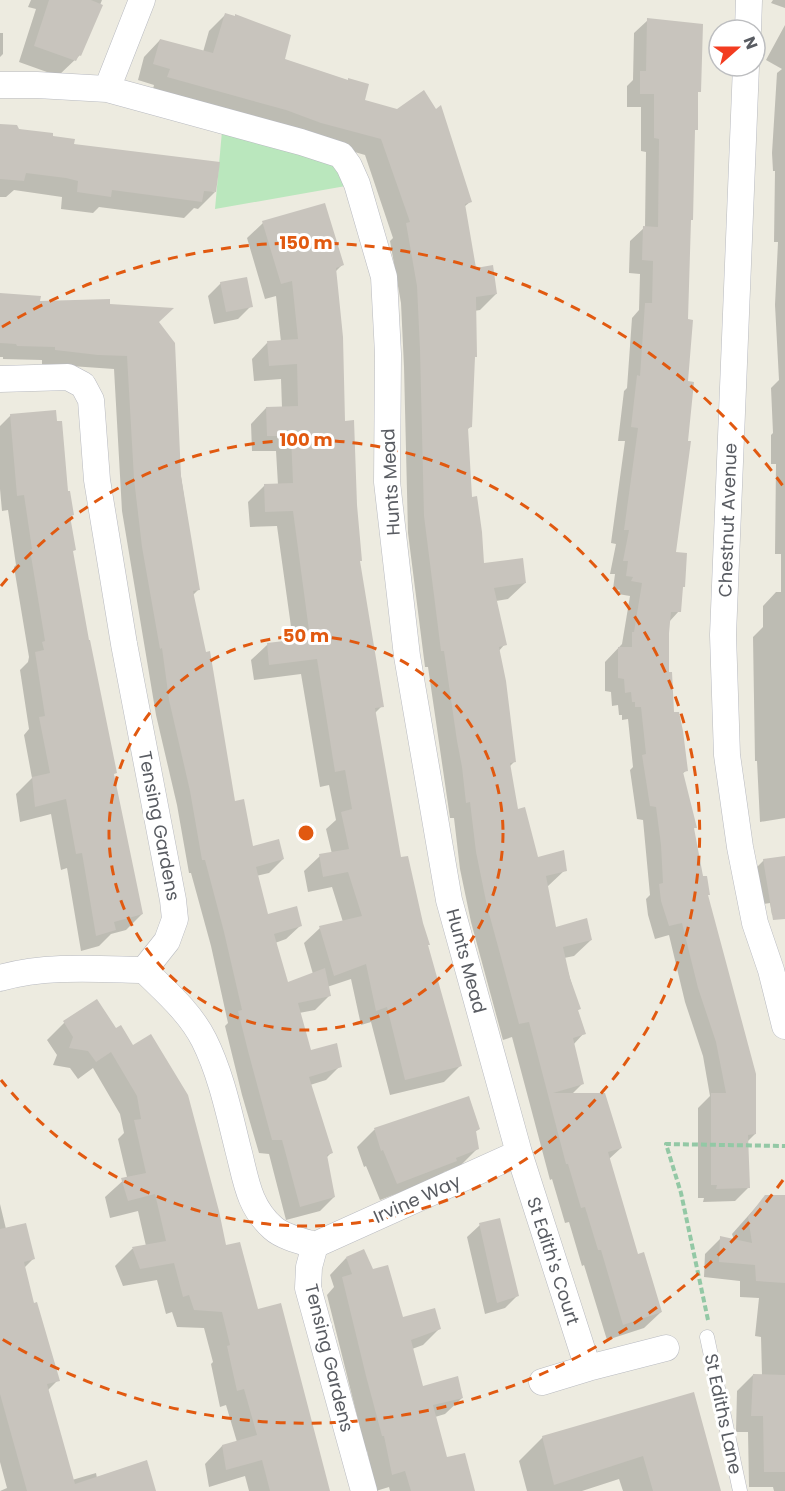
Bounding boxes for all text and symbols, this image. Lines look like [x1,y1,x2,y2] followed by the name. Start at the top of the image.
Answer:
[707,18,767,78] north arrow
[738,33,763,53] text: N
[279,230,333,255] text: 150 m
[279,427,333,452] text: 100 m
[375,428,406,536] street label: Hunts Mead
[712,442,743,598] street label: Chestnut Avenue
[283,623,329,648] text: 50 m
[133,749,186,903] street label: Tensing Gardens
[296,823,316,843] centre of rings
[441,906,492,1016] street label: Hunts Mead
[369,1168,464,1229] street label: Irvine Way
[521,1194,586,1328] street label: St Edith's Court
[299,1281,360,1435] street label: Tensing Gardens
[699,1351,748,1476] street label: St Ediths Lane

